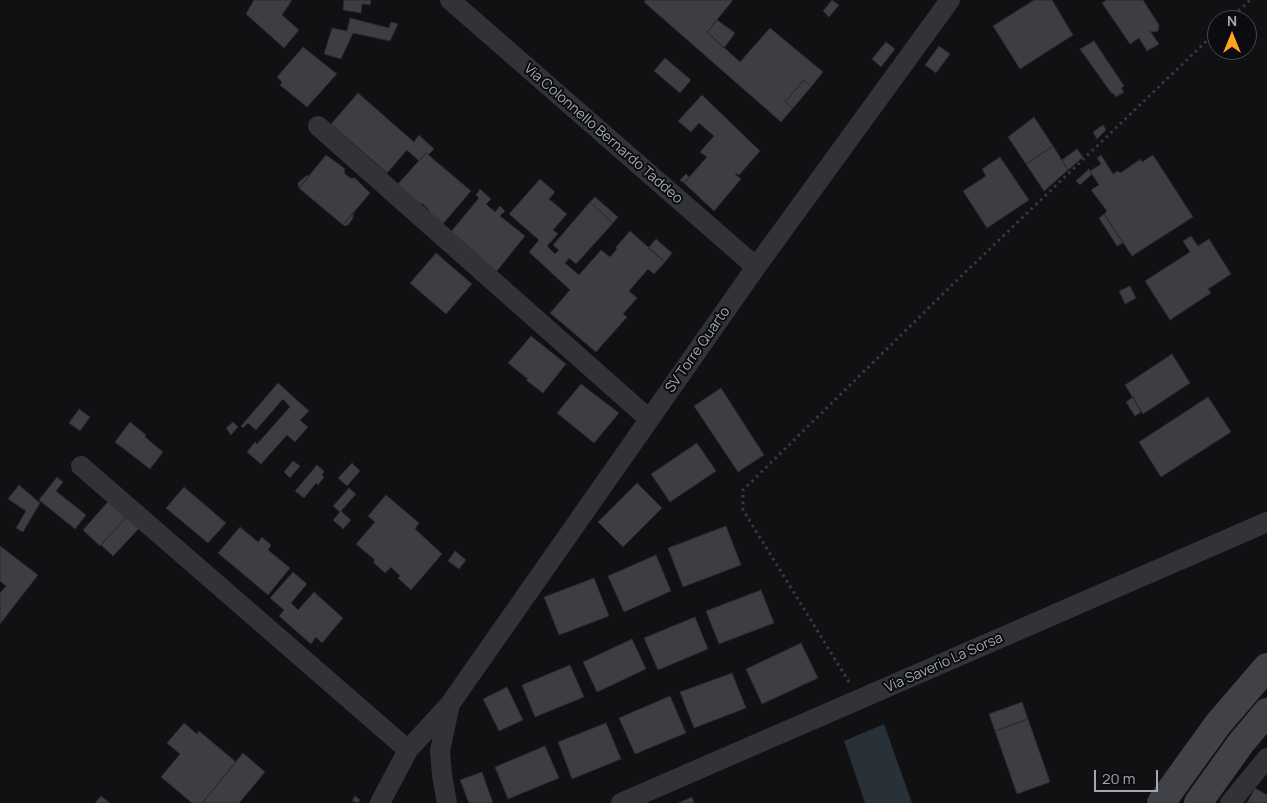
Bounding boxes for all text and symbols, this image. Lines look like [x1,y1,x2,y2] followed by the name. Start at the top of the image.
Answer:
[1207,10,1257,60] north arrow
[1227,11,1237,30] text: N
[520,61,686,207] street label: Via Colonnello Bernardo Taddeo
[662,304,734,396] street label: SV Torre Quarto
[883,629,1005,697] street label: Via Saverio La Sorsa
[1097,760,1161,792] scale bar
[1102,768,1135,789] text: 20 m

